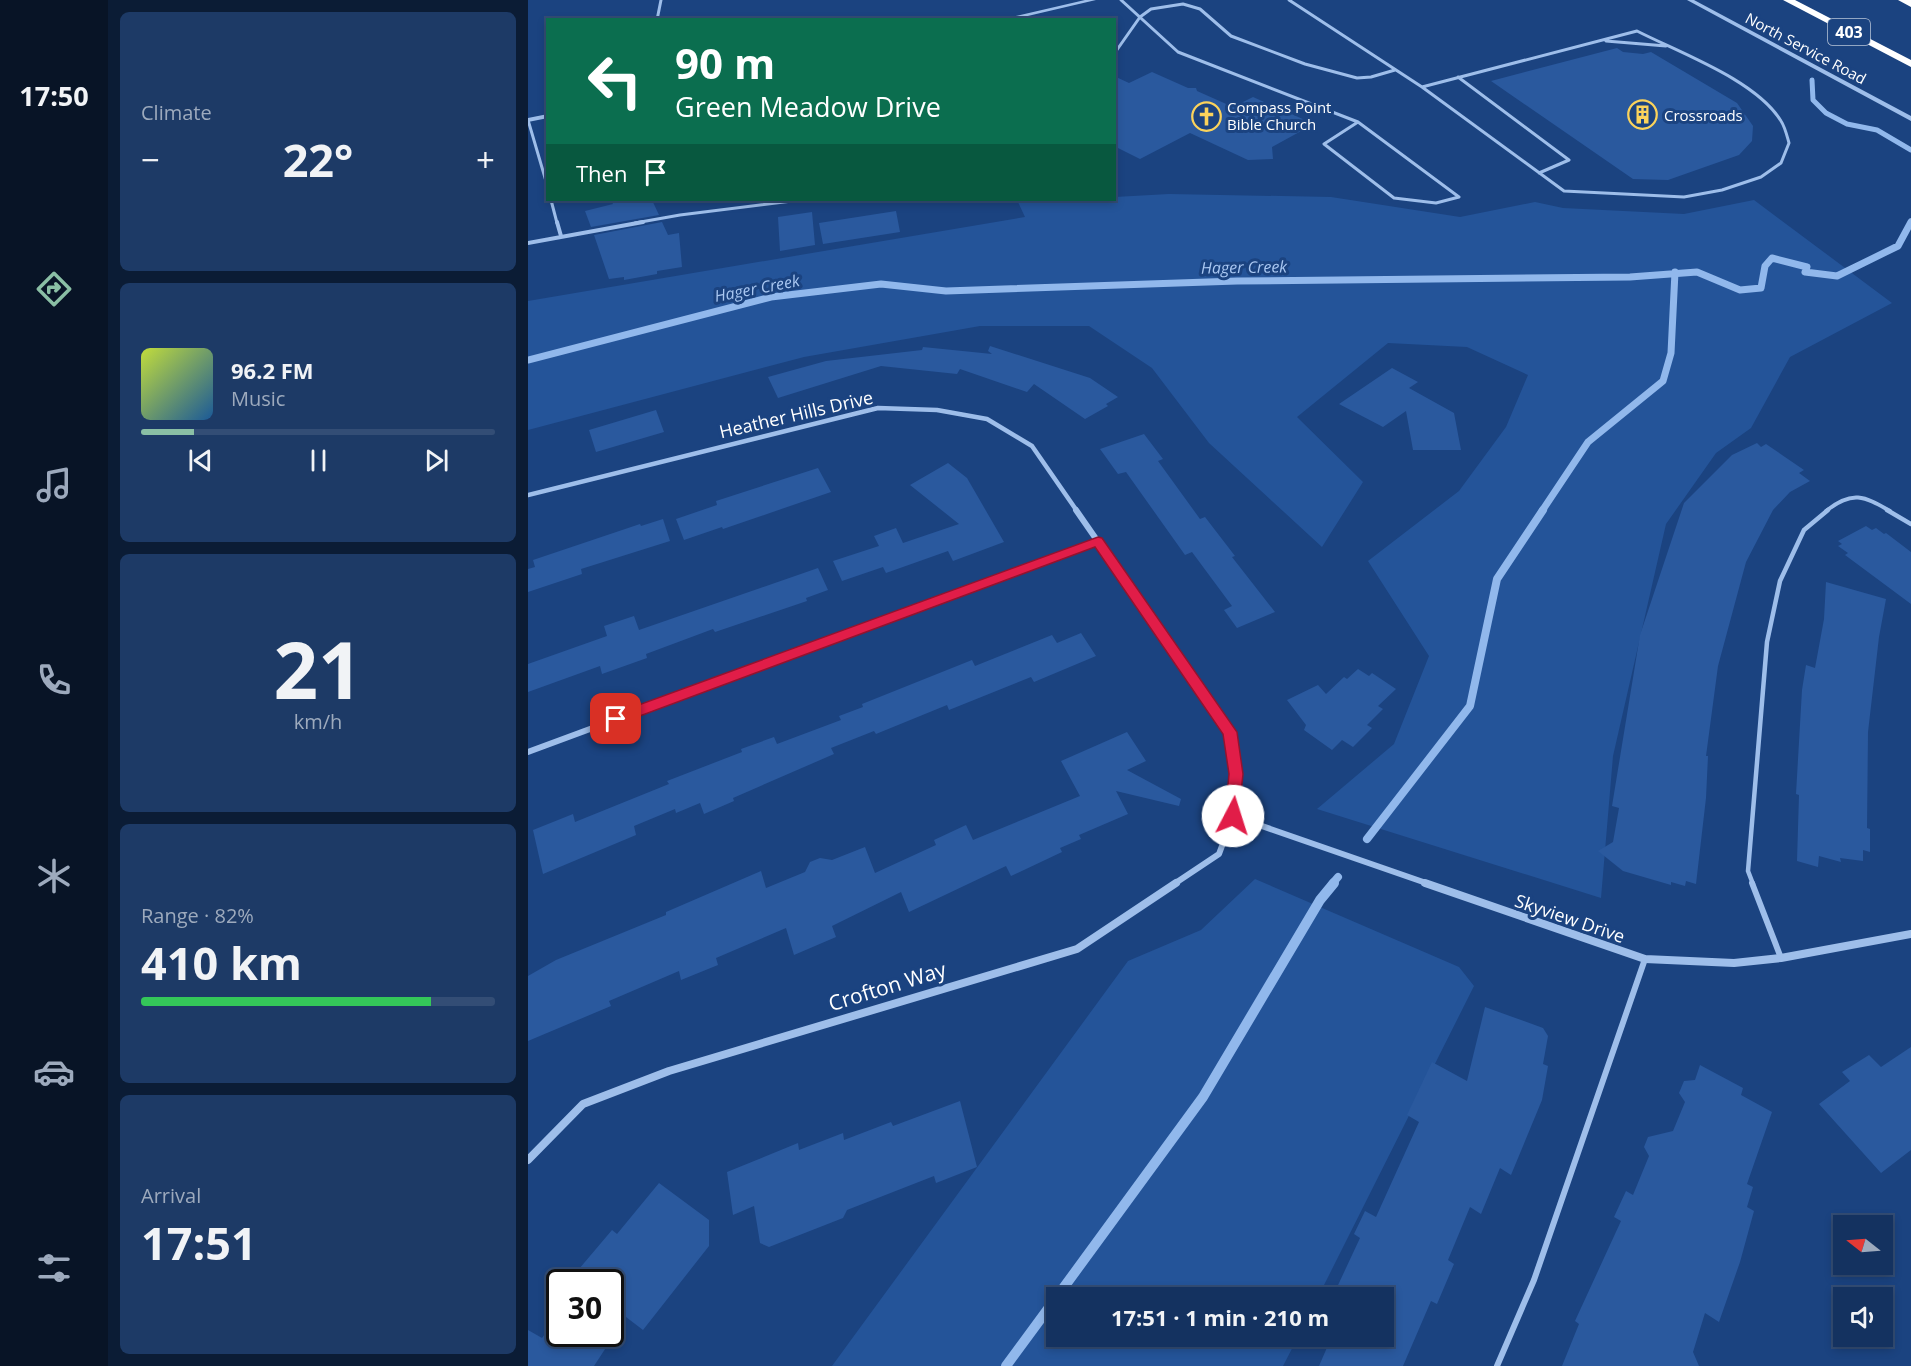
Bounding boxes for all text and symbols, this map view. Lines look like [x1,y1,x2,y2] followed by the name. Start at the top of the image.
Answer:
[1742,8,1870,88] street label: North Service Road
[1828,19,1870,45] road number: 403
[675,34,775,91] text: 90 m
[576,42,654,120] icon: left
[19,77,89,114] text: 17:50
[675,88,941,125] text: Green Meadow Drive
[1227,97,1331,134] place label: Compass Point Bible Church
[141,99,212,126] text: Climate
[1627,99,1659,131] building icon: Crossroads
[1190,100,1222,132] church icon: Compass Point Bible Church
[1664,105,1743,125] place label: Crossroads
[283,129,353,190] text: 22°
[141,137,160,182] text: −
[476,137,495,182] text: +
[639,156,672,189] icon: arrive
[576,158,627,188] text: Then
[1201,255,1288,279] water label: Hager Creek
[33,268,75,310] icon: directions
[713,269,803,307] water label: Hager Creek
[231,355,314,385] text: 96.2 FM
[231,385,285,412] text: Music
[717,385,875,443] street label: Heather Hills Drive
[184,444,217,477] icon: previous
[302,444,335,477] icon: pause
[420,444,453,477] icon: next
[33,464,75,506] icon: music
[273,616,363,722] text: 21
[33,659,75,701] icon: phone
[590,693,641,744] pin
[599,702,632,735] icon: arrive
[294,708,342,735] text: km/h
[1201,784,1265,848] position arrow
[33,855,75,897] icon: climate
[1512,888,1628,948] street label: Skyview Drive
[141,902,254,929] text: Range · 82%
[141,932,302,993] text: 410 km
[825,955,950,1017] street label: Crofton Way
[33,1051,75,1093] icon: car
[141,1182,201,1209] text: Arrival
[141,1212,257,1273] text: 17:51
[1833,1215,1893,1275] north arrow
[1833,1215,1893,1347] map controls
[33,1247,75,1289] icon: filters
[546,1269,624,1347] speed limit sign: 30
[1833,1287,1893,1347] button: sound
[1111,1302,1329,1332] text: 17:51 · 1 min · 210 m

